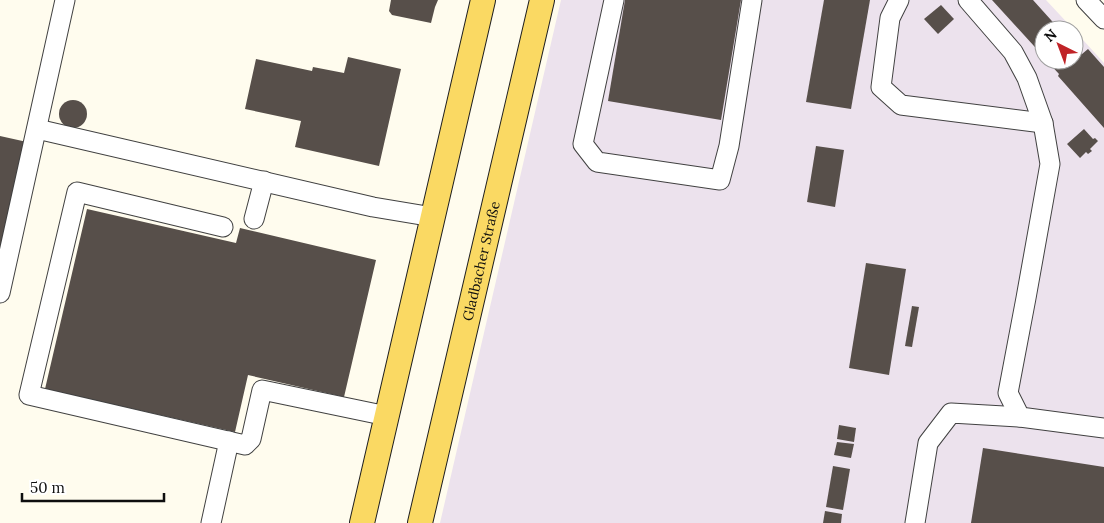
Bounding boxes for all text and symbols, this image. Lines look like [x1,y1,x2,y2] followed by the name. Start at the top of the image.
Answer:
[1034,20,1084,70] north arrow
[1040,25,1060,46] text: N
[458,199,504,323] street label: Gladbacher Straße
[22,470,165,502] scale bar
[30,478,65,497] text: 50 m

